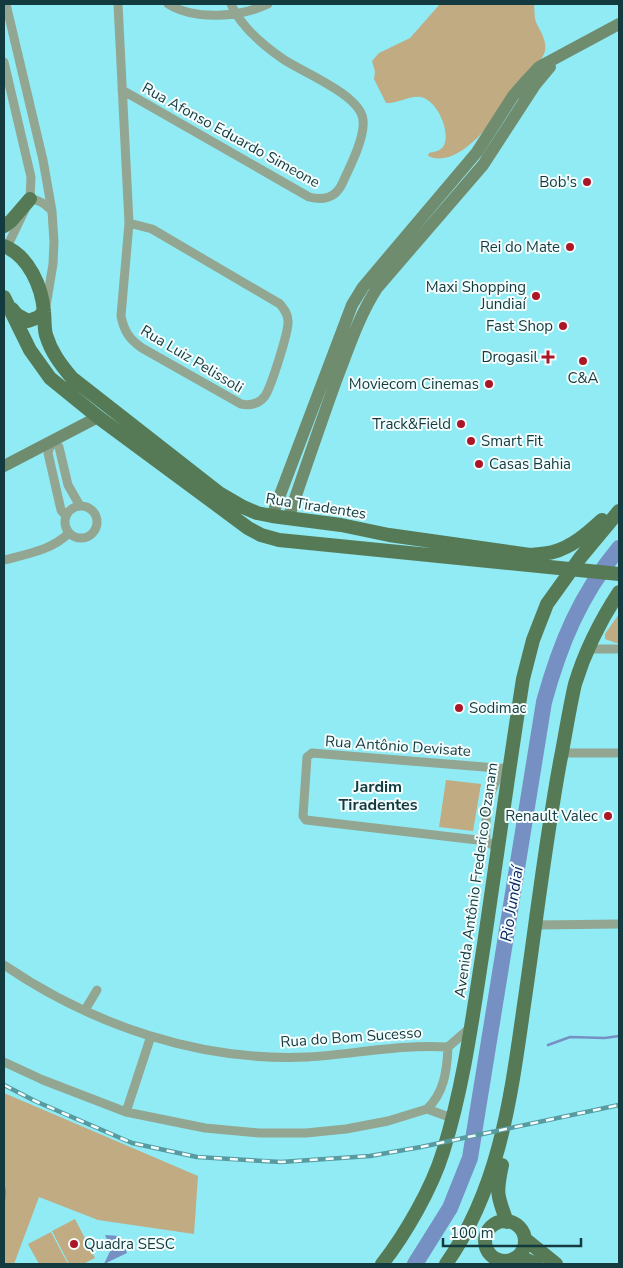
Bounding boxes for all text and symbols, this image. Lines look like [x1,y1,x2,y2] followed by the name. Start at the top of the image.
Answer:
[138,78,324,192] street label: Rua Afonso Eduardo Simeone
[539,172,577,192] place label: Bob's
[581,176,593,188] marker: Bob's
[480,237,560,257] place label: Rei do Mate
[564,241,576,253] marker: Rei do Mate
[426,277,528,314] place label: Maxi Shopping Jundiaí
[530,290,542,302] marker: Maxi Shopping Jundiaí
[486,316,553,336] place label: Fast Shop
[137,320,247,398] street label: Rua Luiz Pelissoli
[557,320,569,332] marker: Fast Shop
[481,347,539,367] place label: Drogasil
[542,351,554,363] marker: Drogasil
[577,355,589,367] marker: C&A
[567,368,599,388] place label: C&A
[349,374,479,394] place label: Moviecom Cinemas
[483,378,495,390] marker: Moviecom Cinemas
[372,414,451,434] place label: Track&Field
[455,418,467,430] marker: Track&Field
[481,431,544,451] place label: Smart Fit
[465,435,477,447] marker: Smart Fit
[489,454,571,474] place label: Casas Bahia
[473,458,485,470] marker: Casas Bahia
[264,488,368,524] street label: Rua Tiradentes
[469,698,527,718] place label: Sodimac
[453,702,465,714] marker: Sodimac
[324,731,472,761] street label: Rua Antônio Devisate
[450,761,502,999] street label: Avenida Antônio Frederico Ozanam
[338,776,418,816] district label: Jardim Tiradentes
[505,806,598,826] place label: Renault Valec
[602,810,614,822] marker: Renault Valec
[495,863,529,943] water label: Rio Jundiaí
[280,1022,422,1052] street label: Rua do Bom Sucesso
[443,1216,580,1248] scale bar
[450,1223,494,1243] text: 100 m
[84,1234,175,1254] place label: Quadra SESC
[68,1238,80,1250] marker: Quadra SESC

